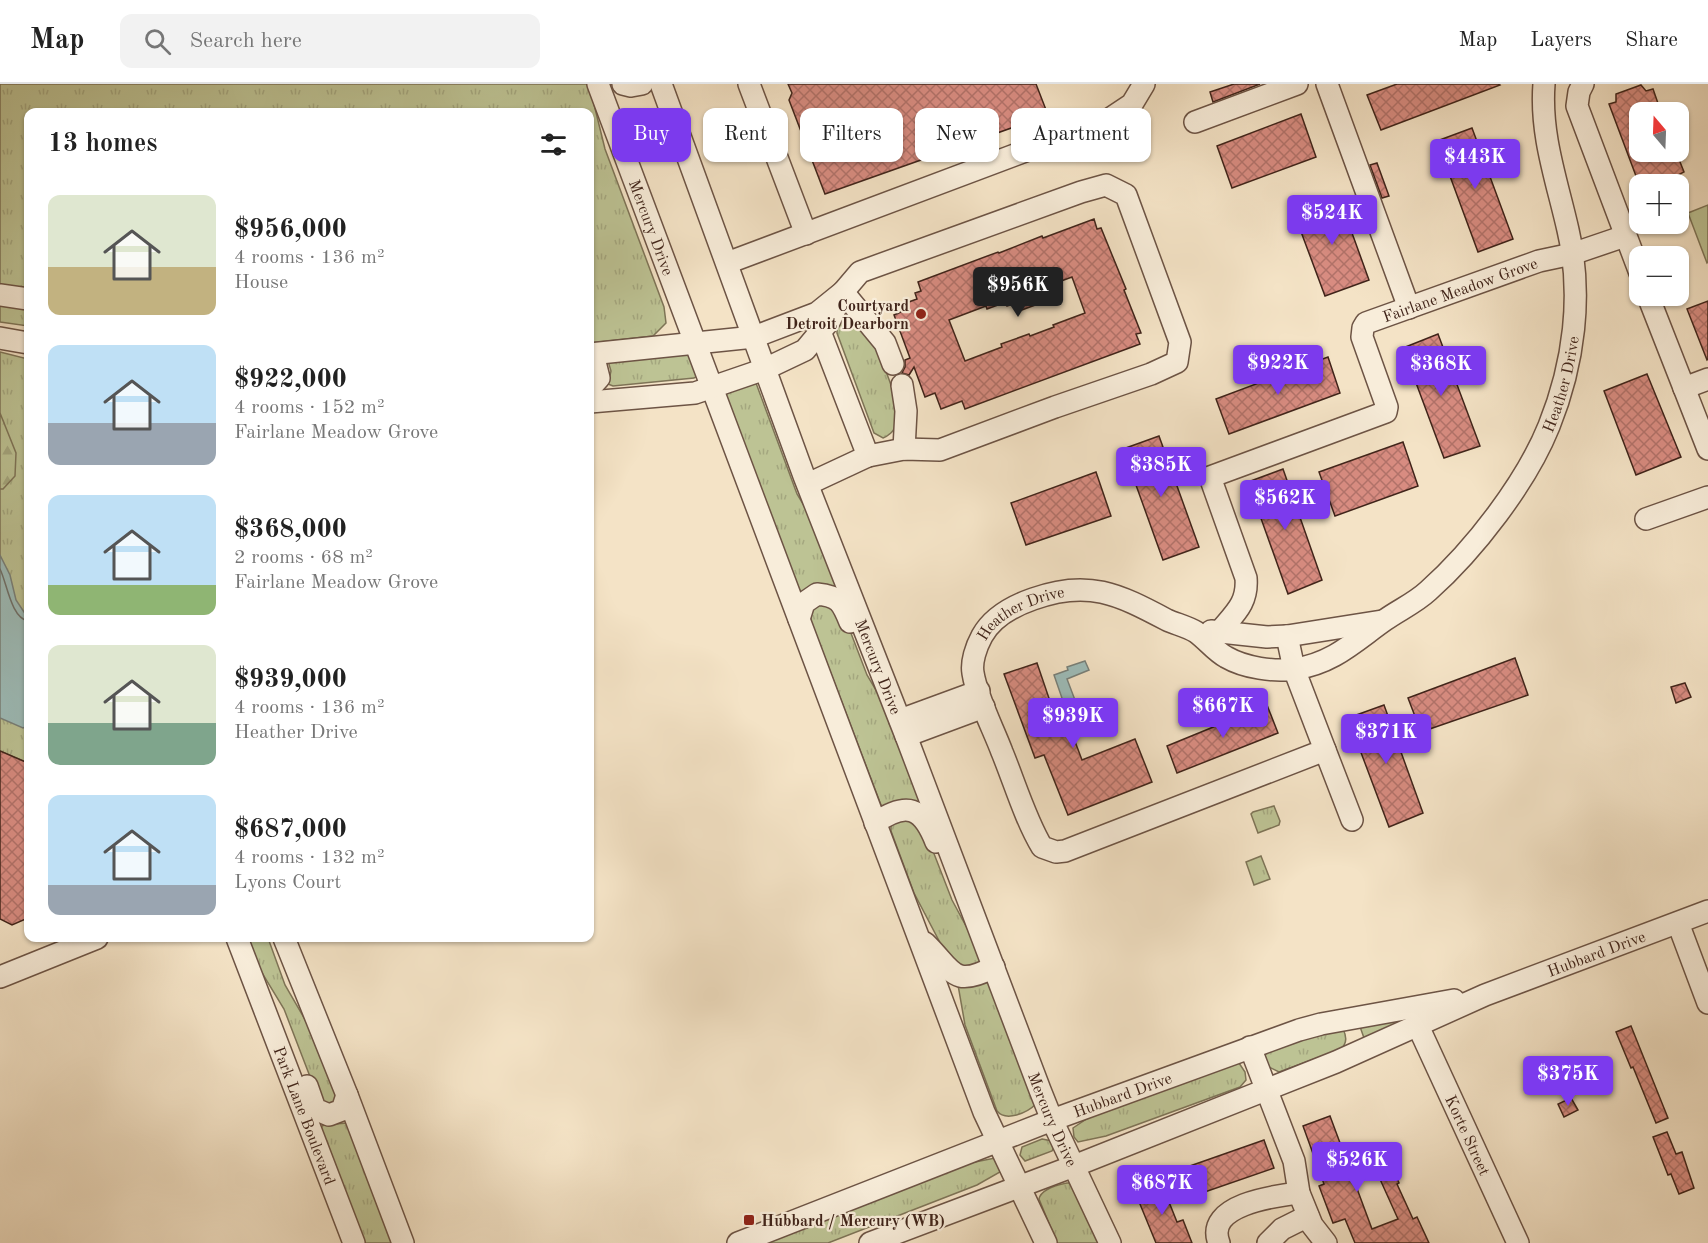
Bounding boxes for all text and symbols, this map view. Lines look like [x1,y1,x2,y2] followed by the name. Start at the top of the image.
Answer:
[120,14,540,68] search box
[141,25,174,58] icon: search
[30,27,84,55] text: Map
[189,30,302,52] text: Search here
[1458,30,1497,51] text: Map
[1530,30,1592,51] text: Layers
[1625,30,1678,51] text: Share
[1629,102,1689,162] north arrow
[1629,102,1689,306] map controls
[612,108,691,162] chip: Buy
[703,108,788,162] chip: Rent
[800,108,903,162] chip: Filters
[915,108,999,162] chip: New
[1011,108,1151,162] chip: Apartment
[537,128,570,161] icon: filters
[48,131,157,157] text: 13 homes
[1433,139,1517,190] pin: $443K
[1444,148,1506,168] text: $443K
[1629,174,1689,234] button: +
[625,178,675,278] street label: Mercury Drive
[1290,195,1374,246] pin: $524K
[1301,204,1363,224] text: $524K
[234,217,347,243] text: $956,000
[96,219,168,291] icon: home
[1629,246,1689,306] button: −
[234,248,384,268] text: 4 rooms · 136 m²
[1381,256,1540,326] street label: Fairlane Meadow Grove
[976,267,1060,318] pin: $956K
[234,273,288,293] text: House
[987,276,1049,296] text: $956K
[785,299,909,333] place label: Courtyard Detroit Dearborn
[914,307,928,321] marker: Courtyard Detroit Dearborn
[1541,335,1583,435] street label: Heather Drive
[1236,345,1320,396] pin: $922K
[1399,346,1483,397] pin: $368K
[1247,354,1309,374] text: $922K
[1410,355,1472,375] text: $368K
[234,367,347,393] text: $922,000
[96,369,168,441] icon: home
[234,398,384,418] text: 4 rooms · 152 m²
[234,423,438,443] text: Fairlane Meadow Grove
[1119,447,1203,498] pin: $385K
[1130,456,1192,476] text: $385K
[1243,480,1327,531] pin: $562K
[1254,489,1316,509] text: $562K
[234,517,347,543] text: $368,000
[96,519,168,591] icon: home
[234,548,373,568] text: 2 rooms · 68 m²
[234,573,438,593] text: Fairlane Meadow Grove
[975,585,1066,644] street label: Heather Drive
[851,617,903,717] street label: Mercury Drive
[234,667,347,693] text: $939,000
[96,669,168,741] icon: home
[1181,688,1265,739] pin: $667K
[1192,697,1254,717] text: $667K
[234,698,384,718] text: 4 rooms · 136 m²
[1031,698,1115,749] pin: $939K
[1042,707,1104,727] text: $939K
[1344,714,1428,765] pin: $371K
[234,723,358,743] text: Heather Drive
[1355,723,1417,743] text: $371K
[234,817,347,843] text: $687,000
[96,819,168,891] icon: home
[234,848,384,868] text: 4 rooms · 132 m²
[234,873,341,893] text: Lyons Court
[1546,929,1648,981] street label: Hubbard Drive
[269,1045,337,1187] street label: Park Lane Boulevard
[1526,1056,1610,1107] pin: $375K
[1537,1065,1599,1085] text: $375K
[1024,1071,1079,1170] street label: Mercury Drive
[1072,1071,1174,1121] street label: Hubbard Drive
[1441,1093,1492,1179] street label: Korte Street
[1315,1142,1399,1193] pin: $526K
[1326,1151,1388,1171] text: $526K
[1120,1165,1204,1216] pin: $687K
[1131,1174,1193,1194] text: $687K
[742,1213,756,1227] marker: Hubbard / Mercury (WB)
[761,1213,945,1230] place label: Hubbard / Mercury (WB)

